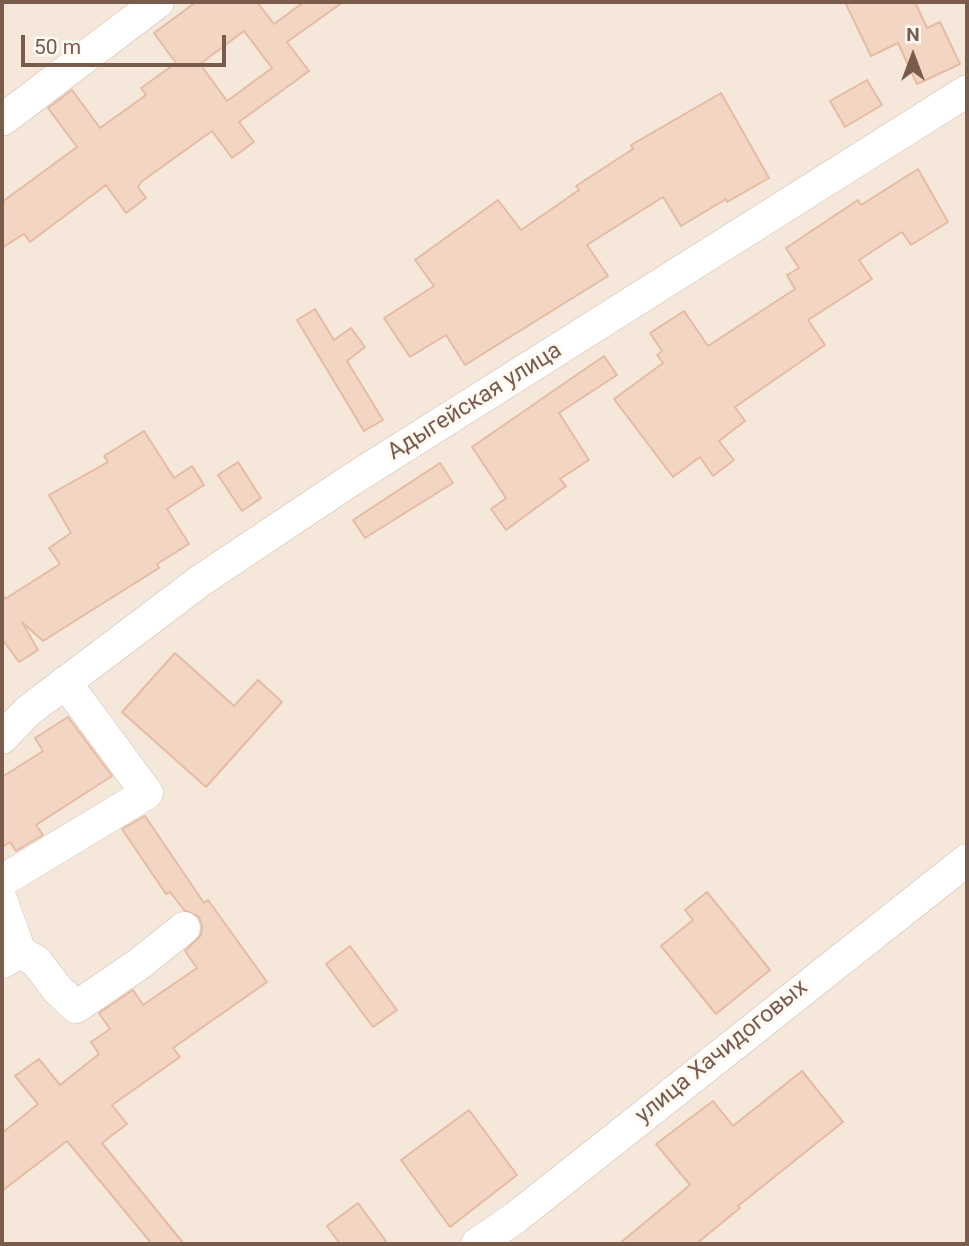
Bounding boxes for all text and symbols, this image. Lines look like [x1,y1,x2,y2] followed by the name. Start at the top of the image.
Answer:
[24,21,229,65] scale bar
[878,21,948,91] north arrow
[906,23,920,46] text: N
[34,35,81,59] text: 50 m
[383,337,567,467] street label: Адыгейская улица
[630,974,814,1130] street label: улица Хачидоговых

